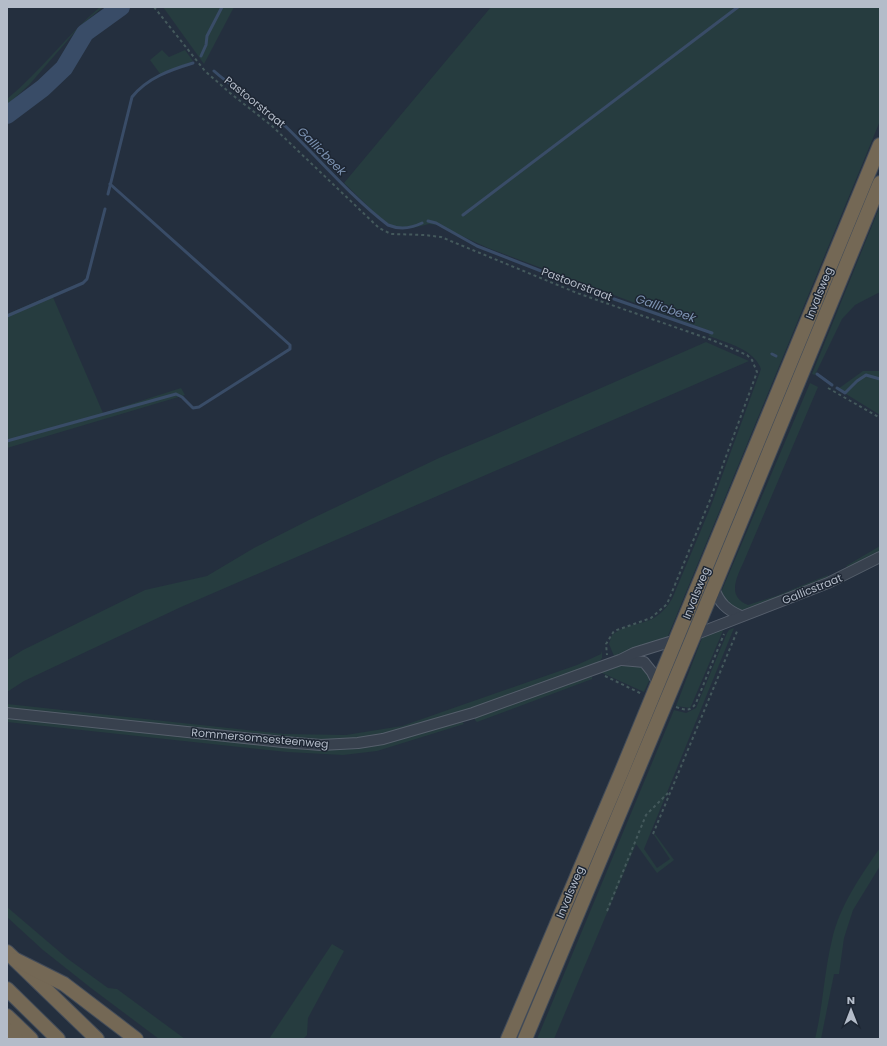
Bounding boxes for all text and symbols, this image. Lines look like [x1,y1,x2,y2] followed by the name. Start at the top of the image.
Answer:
[221,72,289,132] street label: Pastoorstraat
[294,123,351,180] water label: Gallicbeek
[539,263,615,305] street label: Pastoorstraat
[801,264,837,322] street label: Invalsweg
[634,290,699,327] water label: Gallicbeek
[678,564,714,622] street label: Invalsweg
[780,570,844,608] street label: Gallicstraat
[191,724,329,752] street label: Rommersomsesteenweg
[552,864,588,920] street label: Invalsweg
[831,990,871,1030] north arrow
[847,992,855,1008] text: N

